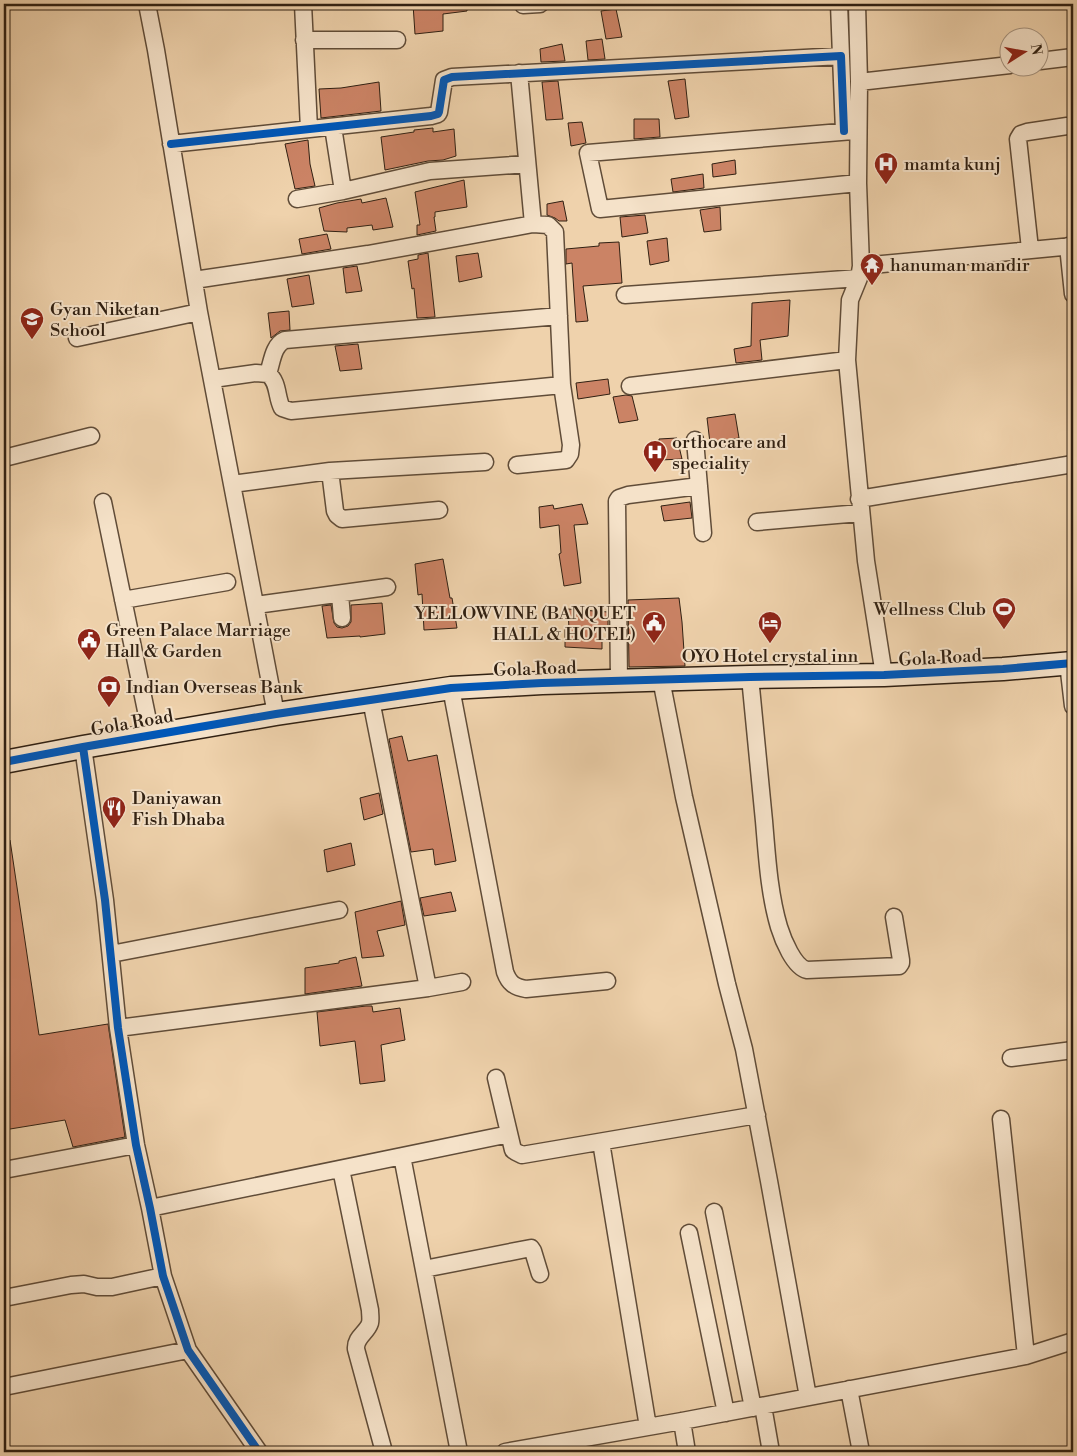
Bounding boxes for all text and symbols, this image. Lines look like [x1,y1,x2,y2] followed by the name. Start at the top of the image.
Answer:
[1000,28,1050,78] north arrow
[1026,43,1046,57] text: N
[873,151,899,185] hospital icon: mamta kunj
[904,153,1001,176] place label: mamta kunj
[859,252,885,286] temple icon: hanuman mandir
[890,254,1030,277] place label: hanuman mandir
[50,298,160,342] place label: Gyan Niketan School
[19,306,45,340] school or university icon: Gyan Niketan School
[672,431,787,475] place label: orthocare and speciality
[642,439,668,473] hospital icon: orthocare and speciality
[991,596,1017,630] sports icon: Wellness Club
[873,598,986,621] place label: Wellness Club
[413,602,636,646] place label: YELLOWVINE (BANQUET HALL & HOTEL)
[641,610,667,644] public building icon: YELLOWVINE (BANQUET HALL & HOTEL)
[757,610,783,644] hotel icon: OYO Hotel crystal inn
[106,619,291,663] place label: Green Palace Marriage Hall & Garden
[76,627,102,661] public building icon: Green Palace Marriage Hall & Garden
[898,644,983,672] street label: Gola Road
[682,645,859,668] place label: OYO Hotel crystal inn
[493,656,578,682] street label: Gola Road
[96,674,122,708] bank icon: Indian Overseas Bank
[126,676,304,699] place label: Indian Overseas Bank
[89,704,176,742] street label: Gola Road
[132,787,226,831] place label: Daniyawan Fish Dhaba
[101,795,127,829] restaurant icon: Daniyawan Fish Dhaba

